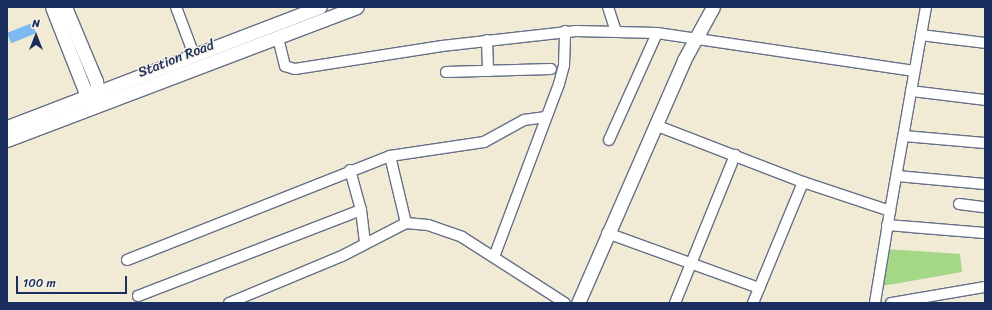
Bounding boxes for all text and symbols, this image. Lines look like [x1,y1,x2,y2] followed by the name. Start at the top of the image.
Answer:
[32,14,40,33] text: N
[16,16,56,56] north arrow
[136,37,216,81] street label: Station Road
[18,268,129,294] scale bar
[23,272,56,294] text: 100 m

